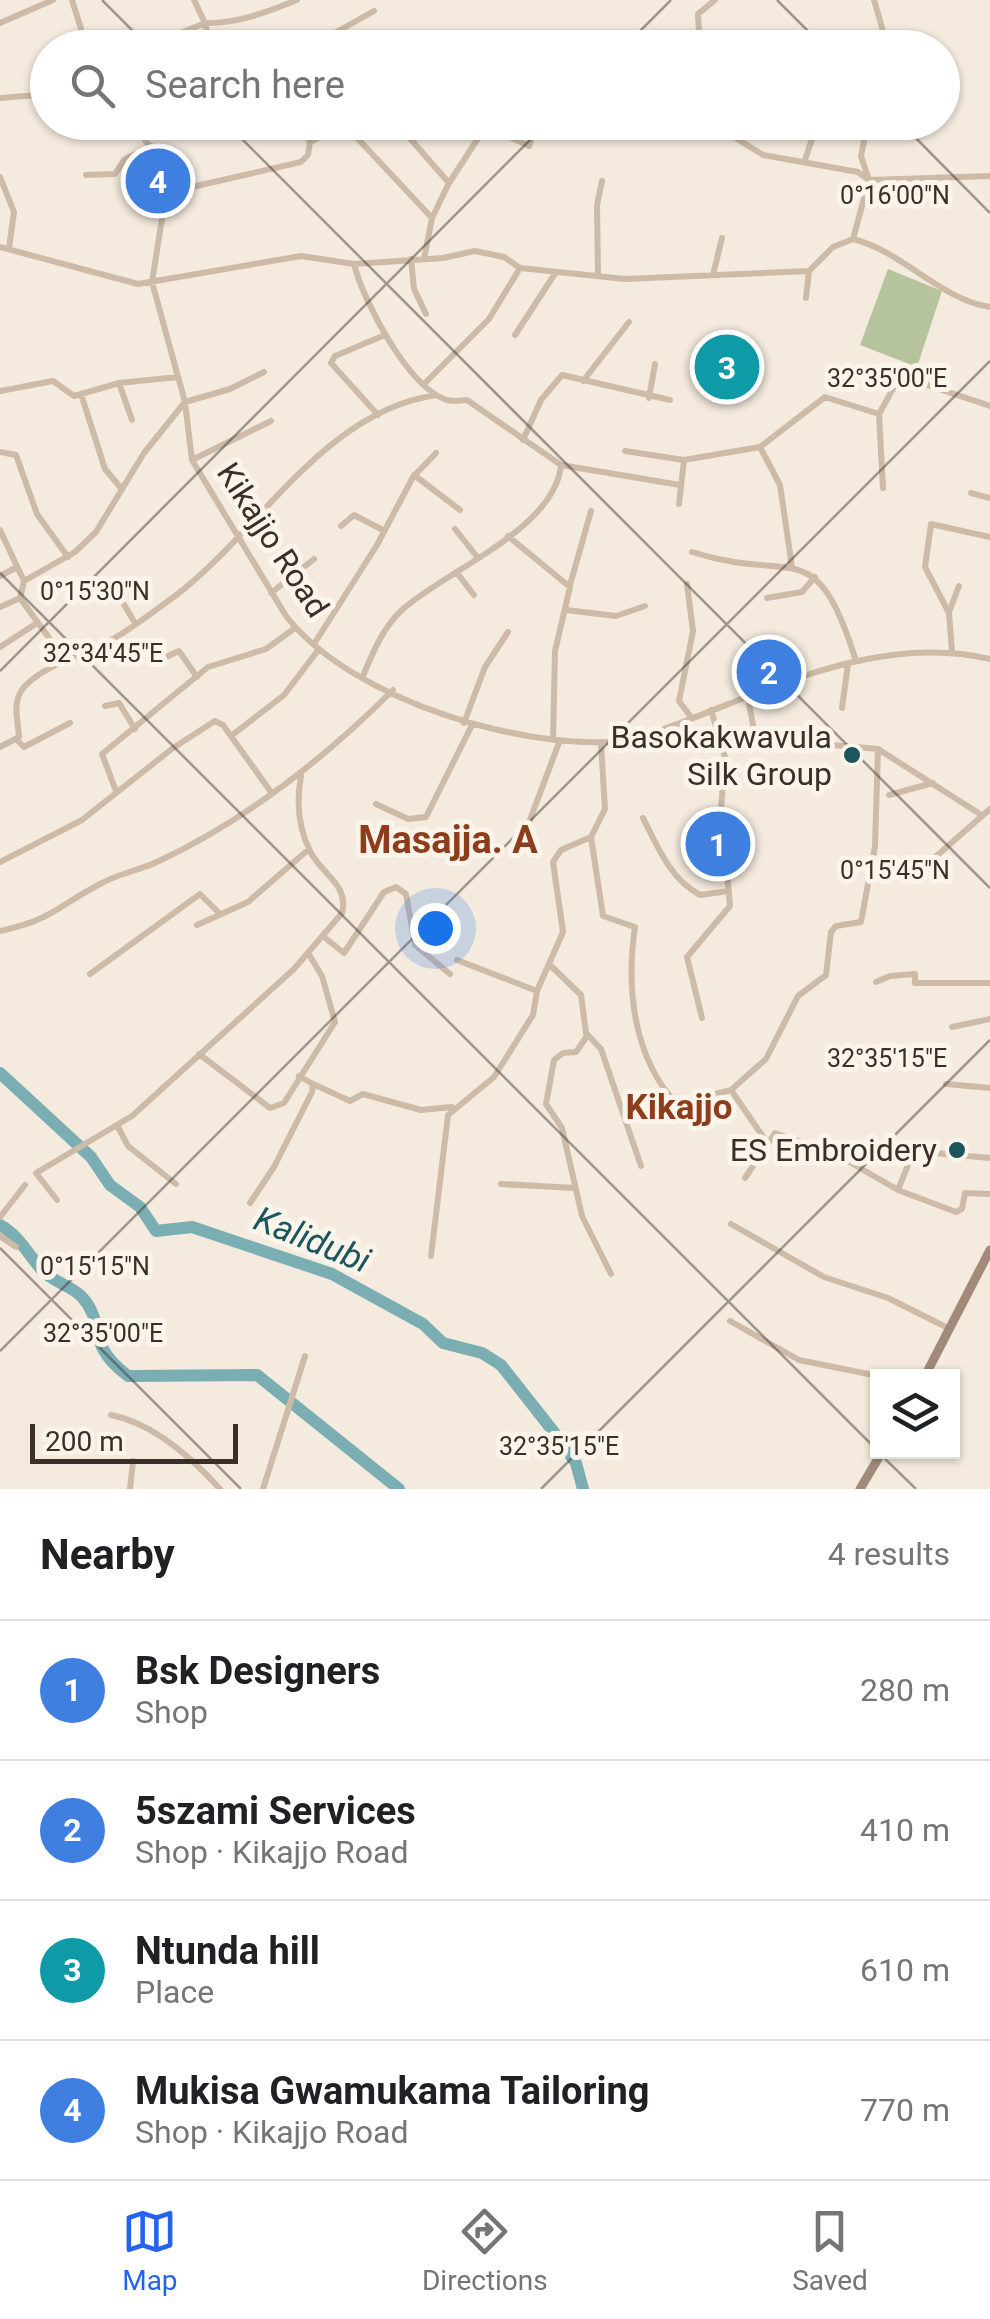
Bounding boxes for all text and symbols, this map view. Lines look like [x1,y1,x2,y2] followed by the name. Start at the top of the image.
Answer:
[30,30,960,140] search box
[65,58,120,113] icon: search
[145,63,345,107] text: Search here
[126,144,190,218] pin: 4
[840,181,950,210] text: 0°16'00"N
[694,330,760,404] pin: 3
[827,364,947,393] text: 32°35'00"E
[209,456,337,624] street label: Kikajjo Road
[40,577,150,606] text: 0°15'30"N
[736,634,802,710] pin: 2
[43,639,163,668] text: 32°34'45"E
[611,718,832,793] place label: Basokakwavula Silk Group
[841,744,863,766] marker: Basokakwavula Silk Group
[686,806,750,882] pin: 1
[358,818,538,862] district label: Masajja. A
[840,856,950,885] text: 0°15'45"N
[410,903,461,954] your location
[827,1044,947,1073] text: 32°35'15"E
[626,1087,732,1128] district label: Kikajjo
[730,1131,937,1169] place label: ES Embroidery
[946,1139,968,1161] marker: ES Embroidery
[248,1198,377,1282] water label: Kalidubi
[40,1252,150,1281] text: 0°15'15"N
[43,1319,163,1348] text: 32°35'00"E
[870,1369,960,1459] map controls
[870,1369,960,1459] button: layers
[30,1419,238,1464] scale bar
[45,1425,124,1458] text: 200 m
[499,1432,619,1461] text: 32°35'15"E
[40,1530,175,1579] text: Nearby
[828,1535,950,1573] text: 4 results
[135,1649,380,1693] text: Bsk Designers
[63,1671,82,1709] text: 1
[860,1671,950,1709] text: 280 m
[135,1693,208,1731] text: Shop
[135,1789,416,1833] text: 5szami Services
[63,1811,82,1849] text: 2
[860,1811,950,1849] text: 410 m
[135,1833,408,1871] text: Shop · Kikajjo Road
[135,1929,320,1973] text: Ntunda hill
[63,1951,82,1989] text: 3
[860,1951,950,1989] text: 610 m
[135,1973,214,2011] text: Place
[135,2069,650,2113] text: Mukisa Gwamukama Tailoring
[63,2091,82,2129] text: 4
[860,2091,950,2129] text: 770 m
[135,2113,408,2151] text: Shop · Kikajjo Road
[122,2204,178,2297] tab: Map
[422,2204,548,2297] tab: Directions
[792,2204,868,2297] tab: Saved

